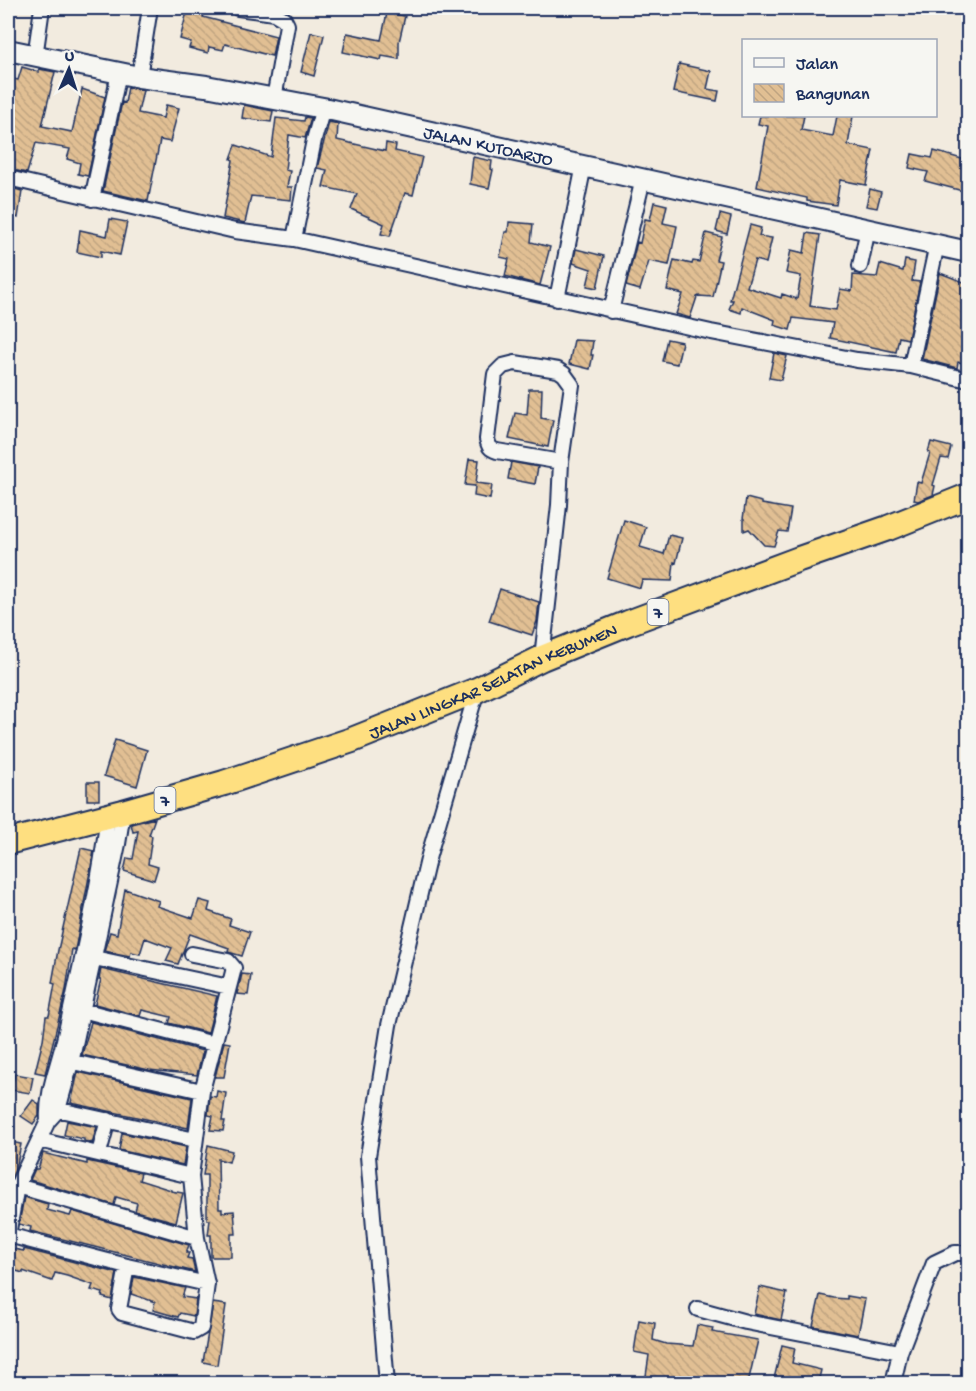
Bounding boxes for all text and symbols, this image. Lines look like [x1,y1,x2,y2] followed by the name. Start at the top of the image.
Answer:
[39,39,99,99] north arrow
[742,39,937,117] legend
[64,48,75,67] text: U
[796,55,838,76] text: Jalan
[795,85,870,106] text: Bangunan
[421,123,555,172] street label: JALAN KUTOARJO
[648,599,668,625] road number: 7
[367,620,621,745] street label: JALAN LINGKAR SELATAN KEBUMEN
[154,787,176,813] road number: 7

